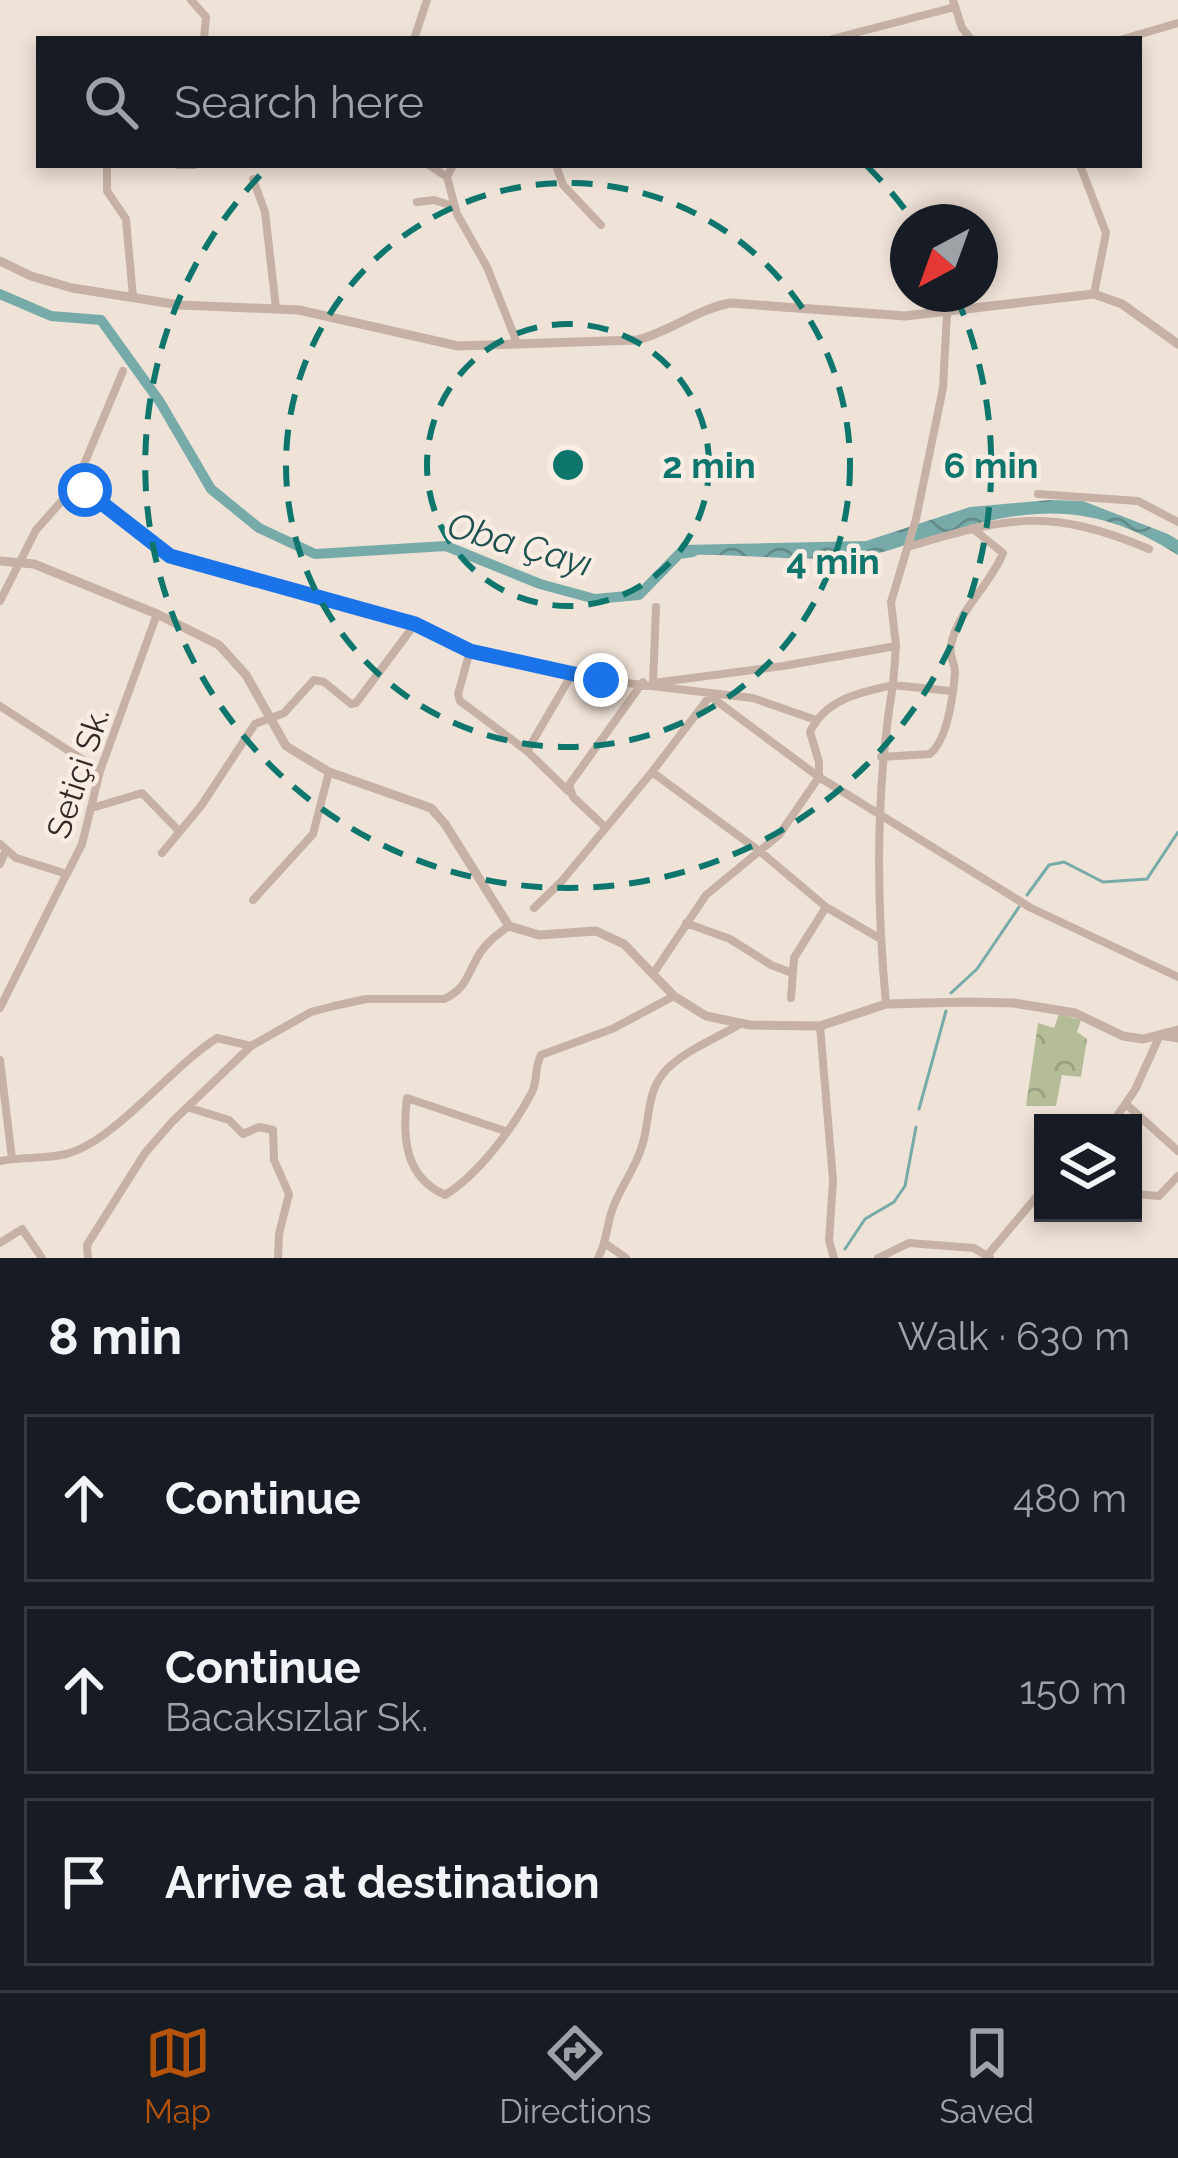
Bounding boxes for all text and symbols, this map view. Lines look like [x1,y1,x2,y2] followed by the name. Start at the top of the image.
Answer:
[36,36,1142,168] search box
[78,69,144,135] icon: search
[174,76,424,129] text: Search here
[890,204,998,312] north arrow
[547,444,589,486] centre of rings
[662,444,756,486] text: 2 min
[944,444,1038,486] text: 6 min
[58,463,112,517] route start
[443,503,597,585] water label: Oba Çayı
[786,540,880,582] text: 4 min
[574,653,628,707] route end
[39,703,117,843] street label: Setiçi Sk.
[1034,1114,1142,1222] map controls
[1034,1114,1142,1222] button: layers
[48,1306,182,1366] text: 8 min
[897,1313,1130,1359] text: Walk · 630 m
[51,1465,117,1531] icon: ahead
[165,1472,361,1525] text: Continue
[1013,1475,1127,1521] text: 480 m
[165,1641,361,1694] text: Continue
[51,1657,117,1723] icon: ahead
[1019,1667,1127,1713] text: 150 m
[165,1694,428,1740] text: Bacaksızlar Sk.
[51,1849,117,1915] icon: arrive
[165,1856,600,1909] text: Arrive at destination
[144,2020,211,2131] tab: Map
[499,2020,652,2131] tab: Directions
[940,2020,1034,2131] tab: Saved

